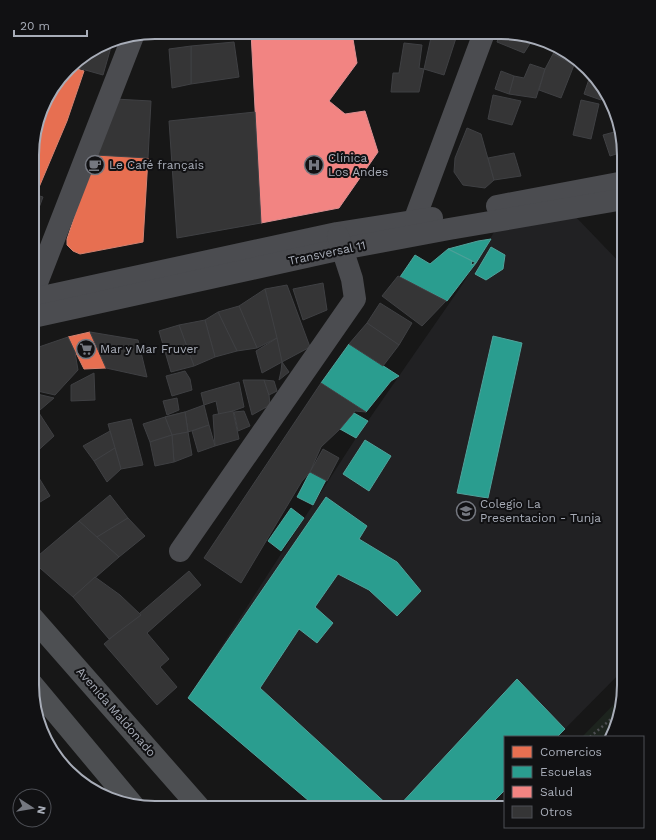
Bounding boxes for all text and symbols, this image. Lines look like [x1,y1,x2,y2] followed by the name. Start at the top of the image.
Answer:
[14,12,87,38] scale bar
[20,19,50,33] text: 20 m
[328,151,388,179] place label: Clínica Los Andes
[84,154,106,176] cafe icon: Le Café français
[303,154,325,176] hospital icon: Clínica Los Andes
[109,158,204,172] place label: Le Café français
[287,238,367,268] street label: Transversal 11
[75,338,97,360] supermarket icon: Mar y Mar Fruver
[100,342,198,356] place label: Mar y Mar Fruver
[480,497,601,525] place label: Colegio La Presentacion - Tunja
[455,500,477,522] school or university icon: Colegio La Presentacion - Tunja
[73,664,159,760] street label: Avenida Maldonado
[504,736,644,828] legend
[540,745,602,759] text: Comercios
[540,765,592,779] text: Escuelas
[540,785,573,799] text: Salud
[12,788,52,828] north arrow
[34,805,48,815] text: N
[540,805,572,819] text: Otros

